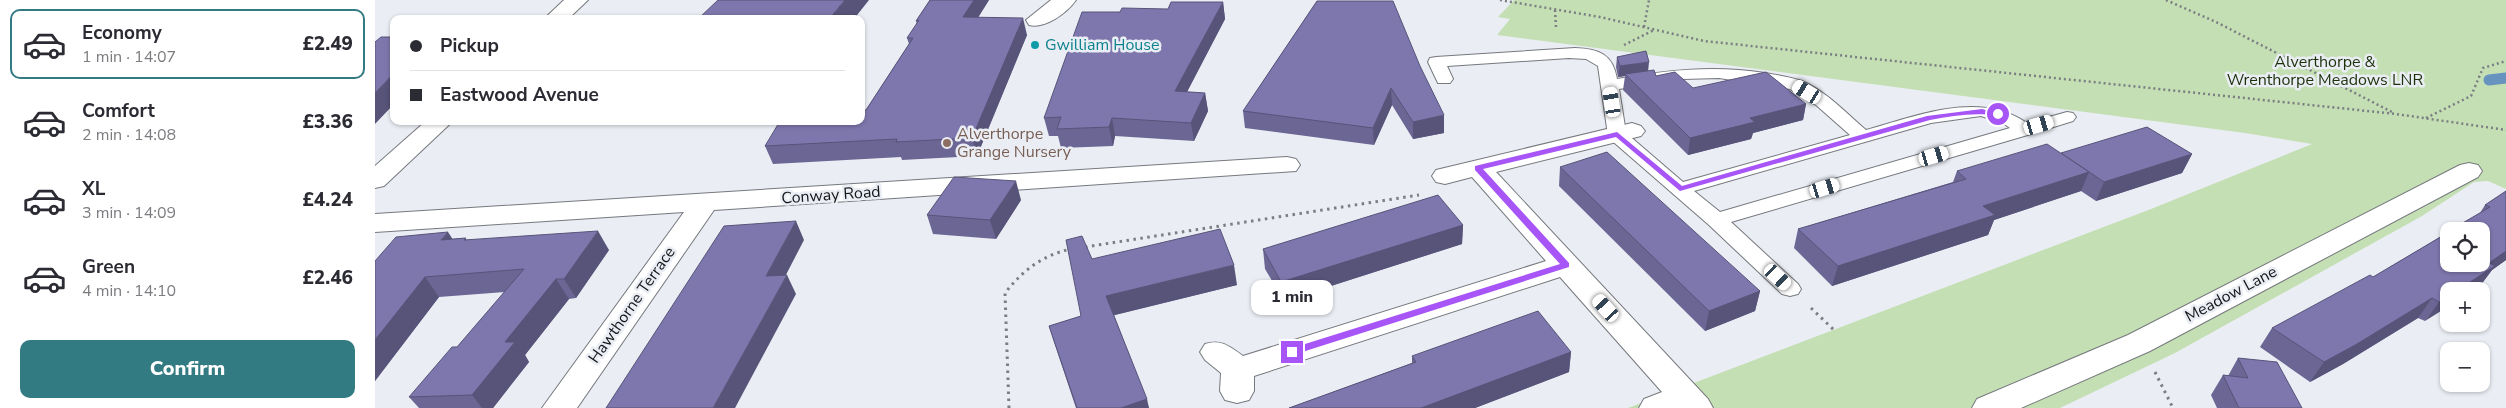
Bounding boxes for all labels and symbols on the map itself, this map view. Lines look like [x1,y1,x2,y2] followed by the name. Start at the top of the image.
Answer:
[1045,34,1160,56] place label: Gwilliam House
[1029,39,1041,51] marker: Gwilliam House
[2227,51,2423,91] park label: Alverthorpe & Wrenthorpe Meadows LNR
[1790,78,1823,106] car
[1602,86,1621,118] car
[1987,103,2009,125] route start
[2022,114,2055,136] car
[957,123,1072,163] place label: Alverthorpe Grange Nursery
[941,137,953,149] marker: Alverthorpe Grange Nursery
[1917,145,1950,167] car
[1808,176,1841,200] car
[781,181,881,209] street label: Conway Road
[583,242,681,368] street label: Hawthorne Terrace
[1761,261,1794,293] car
[2181,261,2281,327] street label: Meadow Lane
[1251,280,1333,314] callout: 1 min
[1590,292,1621,324] car
[1281,341,1303,363] route end

